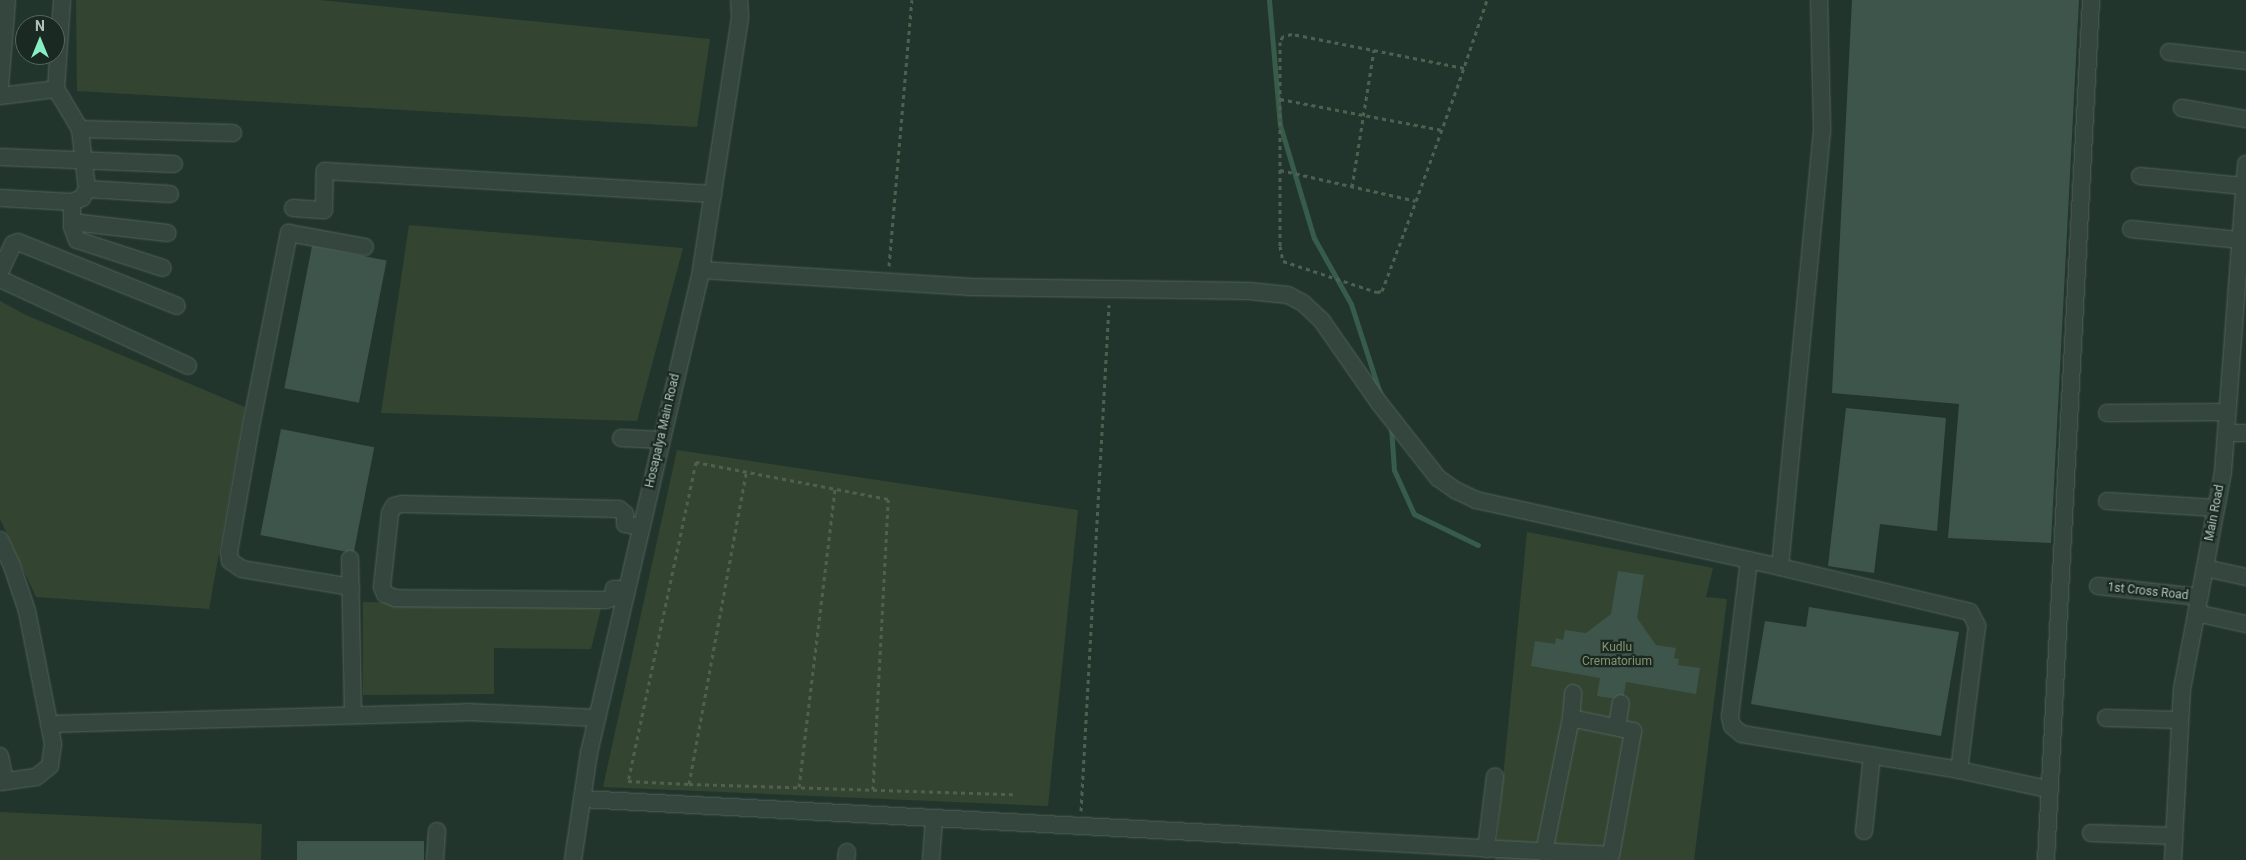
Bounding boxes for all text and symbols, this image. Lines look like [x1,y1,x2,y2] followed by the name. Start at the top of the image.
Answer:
[15,15,65,65] north arrow
[35,18,45,34] text: N
[643,373,683,489] street label: Hosapalya Main Road
[2202,484,2228,542] street label: Main Road
[2107,581,2189,603] street label: 1st Cross Road
[1582,641,1652,669] park label: Kudlu Crematorium

